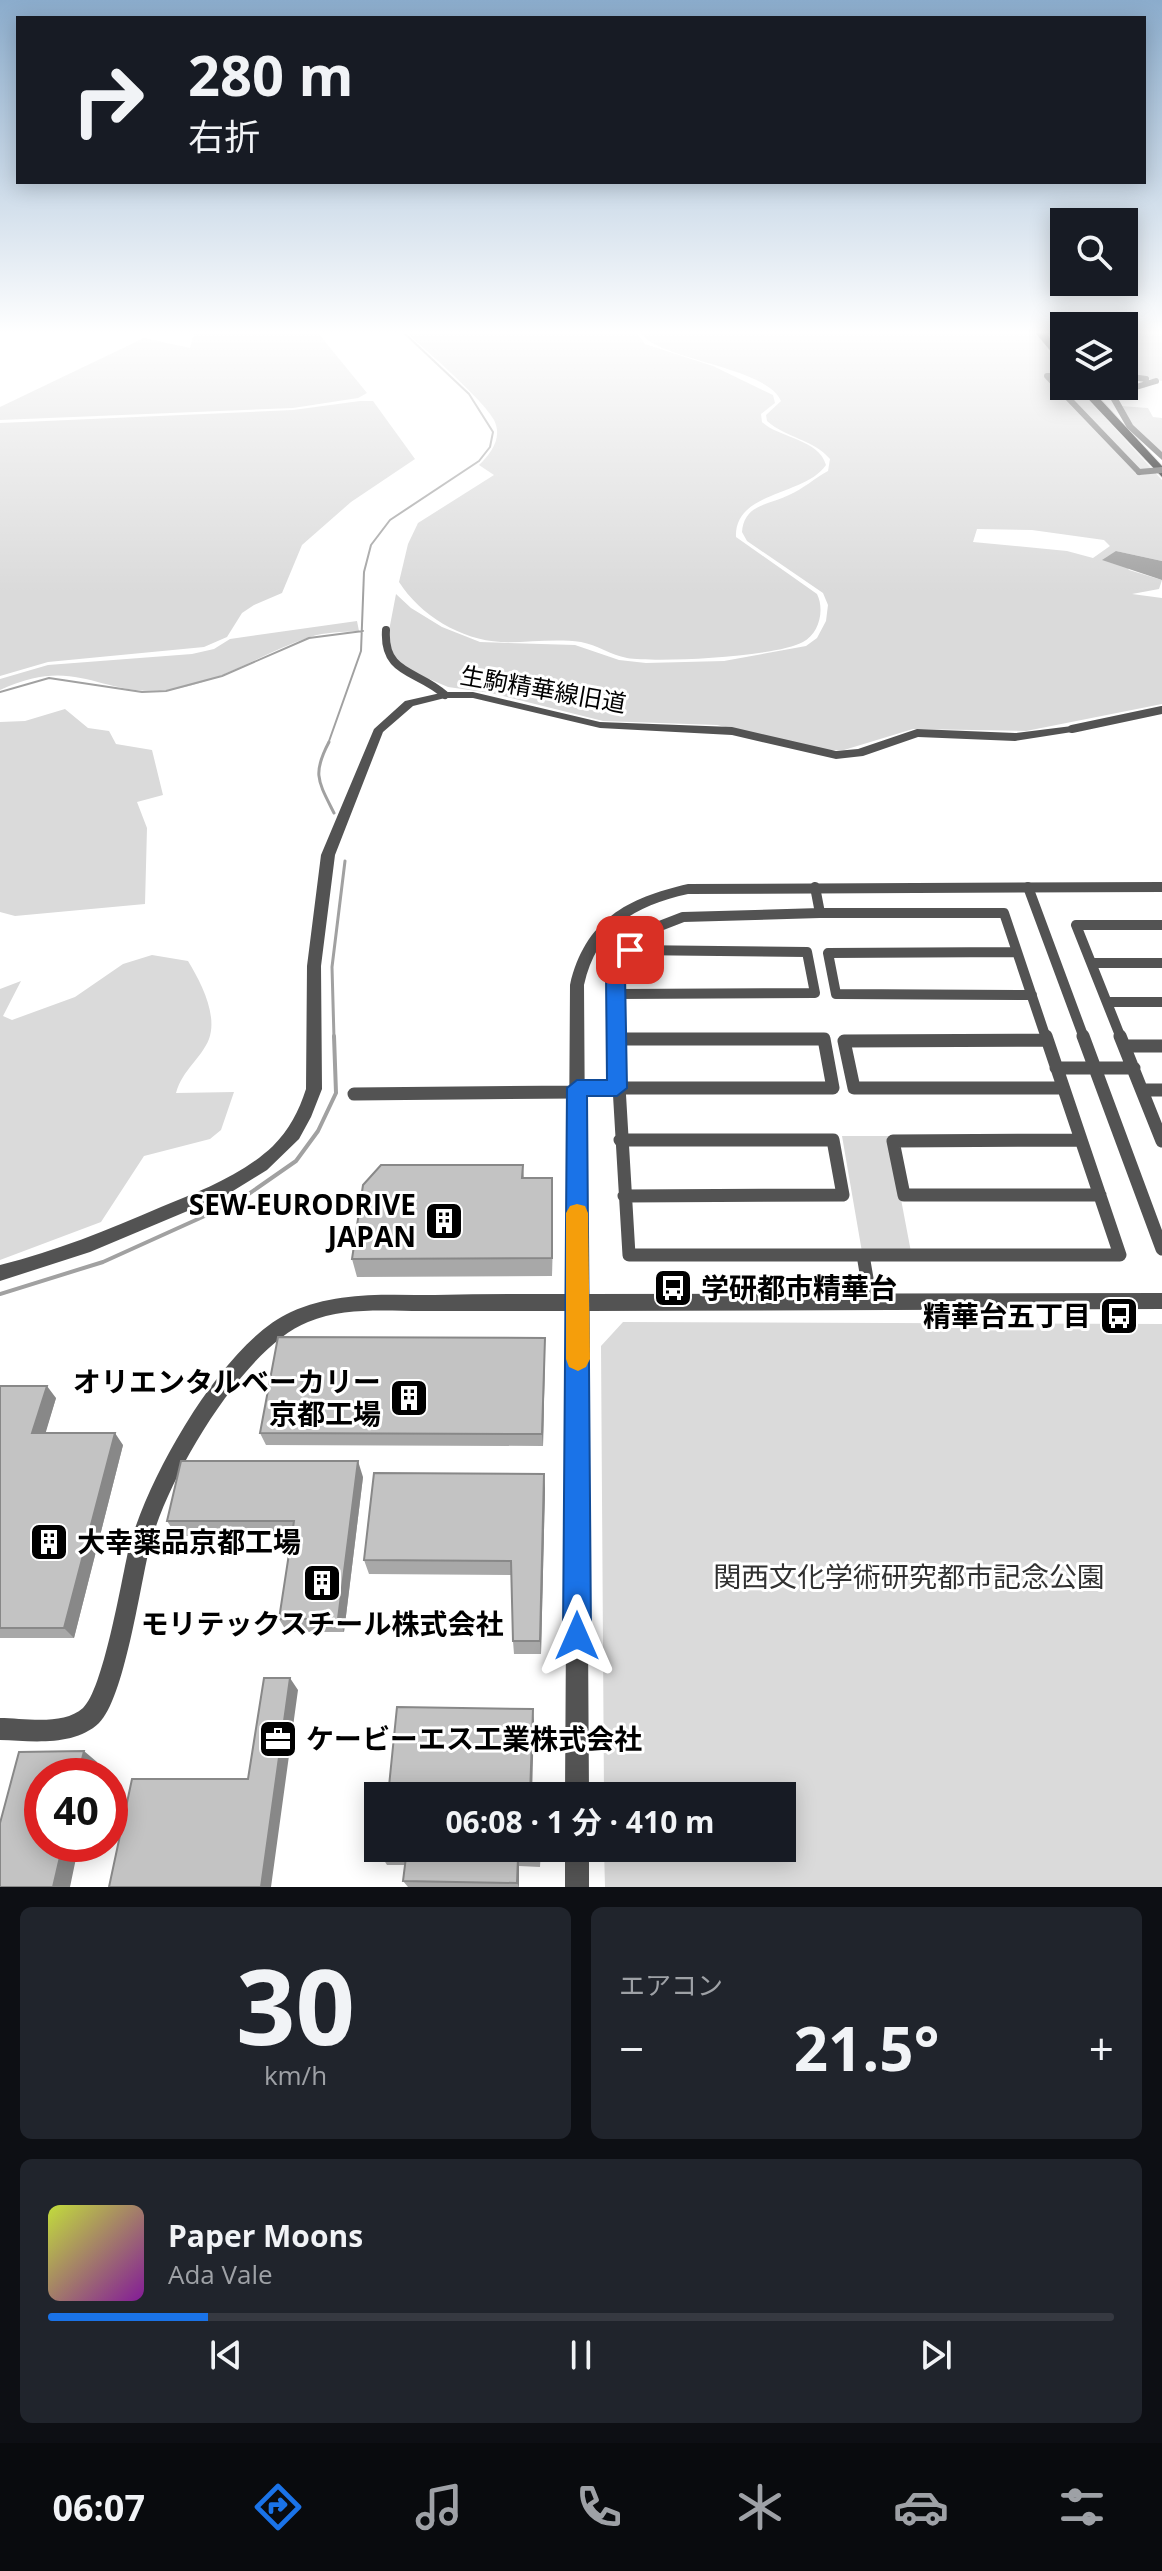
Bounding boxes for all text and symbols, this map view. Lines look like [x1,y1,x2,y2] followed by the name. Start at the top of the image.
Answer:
[188,36,354,112] text: 280 m
[56,48,160,152] icon: right
[188,112,260,161] text: 右折
[1050,208,1138,400] map controls
[1050,208,1138,296] button: search
[1050,312,1138,400] button: layers
[458,658,629,719] street label: 生駒精華線旧道
[596,916,664,984] pin
[608,928,652,972] icon: arrive
[189,1185,416,1255] place label: SEW-EURODRIVE JAPAN
[423,1200,465,1242] building icon: SEW-EURODRIVE JAPAN
[652,1267,694,1309] bus stop icon: 学研都市精華台
[701,1268,897,1306] place label: 学研都市精華台
[1098,1295,1140,1337] bus stop icon: 精華台五丁目
[923,1296,1091,1334] place label: 精華台五丁目
[73,1362,381,1432] place label: オリエンタルベーカリー 京都工場
[388,1377,430,1419] building icon: オリエンタルベーカリー 京都工場
[28,1521,70,1563] building icon: 大幸薬品京都工場
[77,1522,301,1560] place label: 大幸薬品京都工場
[713,1557,1105,1595] park label: 関西文化学術研究都市記念公園
[301,1562,343,1604] building icon: モリテックスチール株式会社
[535,1594,619,1678] position arrow
[140,1604,504,1642] place label: モリテックスチール株式会社
[257,1718,299,1760] office icon: ケービーエス工業株式会社
[306,1719,642,1757] place label: ケービーエス工業株式会社
[24,1758,128,1862] speed limit sign: 40
[445,1801,715,1842] text: 06:08 · 1 分 · 410 m
[236,1934,355,2075] text: 30
[619,1967,723,2003] text: エアコン
[794,2007,939,2089] text: 21.5°
[619,2018,644,2078] text: −
[1089,2018,1114,2078] text: +
[264,2057,327,2093] text: km/h
[168,2215,363,2256] text: Paper Moons
[168,2256,273,2292] text: Ada Vale
[204,2333,248,2377] icon: previous
[559,2333,603,2377] icon: pause
[914,2333,958,2377] icon: next
[250,2479,306,2535] icon: directions
[411,2479,467,2535] icon: music
[571,2479,627,2535] icon: phone
[732,2479,788,2535] icon: climate
[893,2479,949,2535] icon: car
[1054,2479,1110,2535] icon: filters
[52,2483,145,2532] text: 06:07

